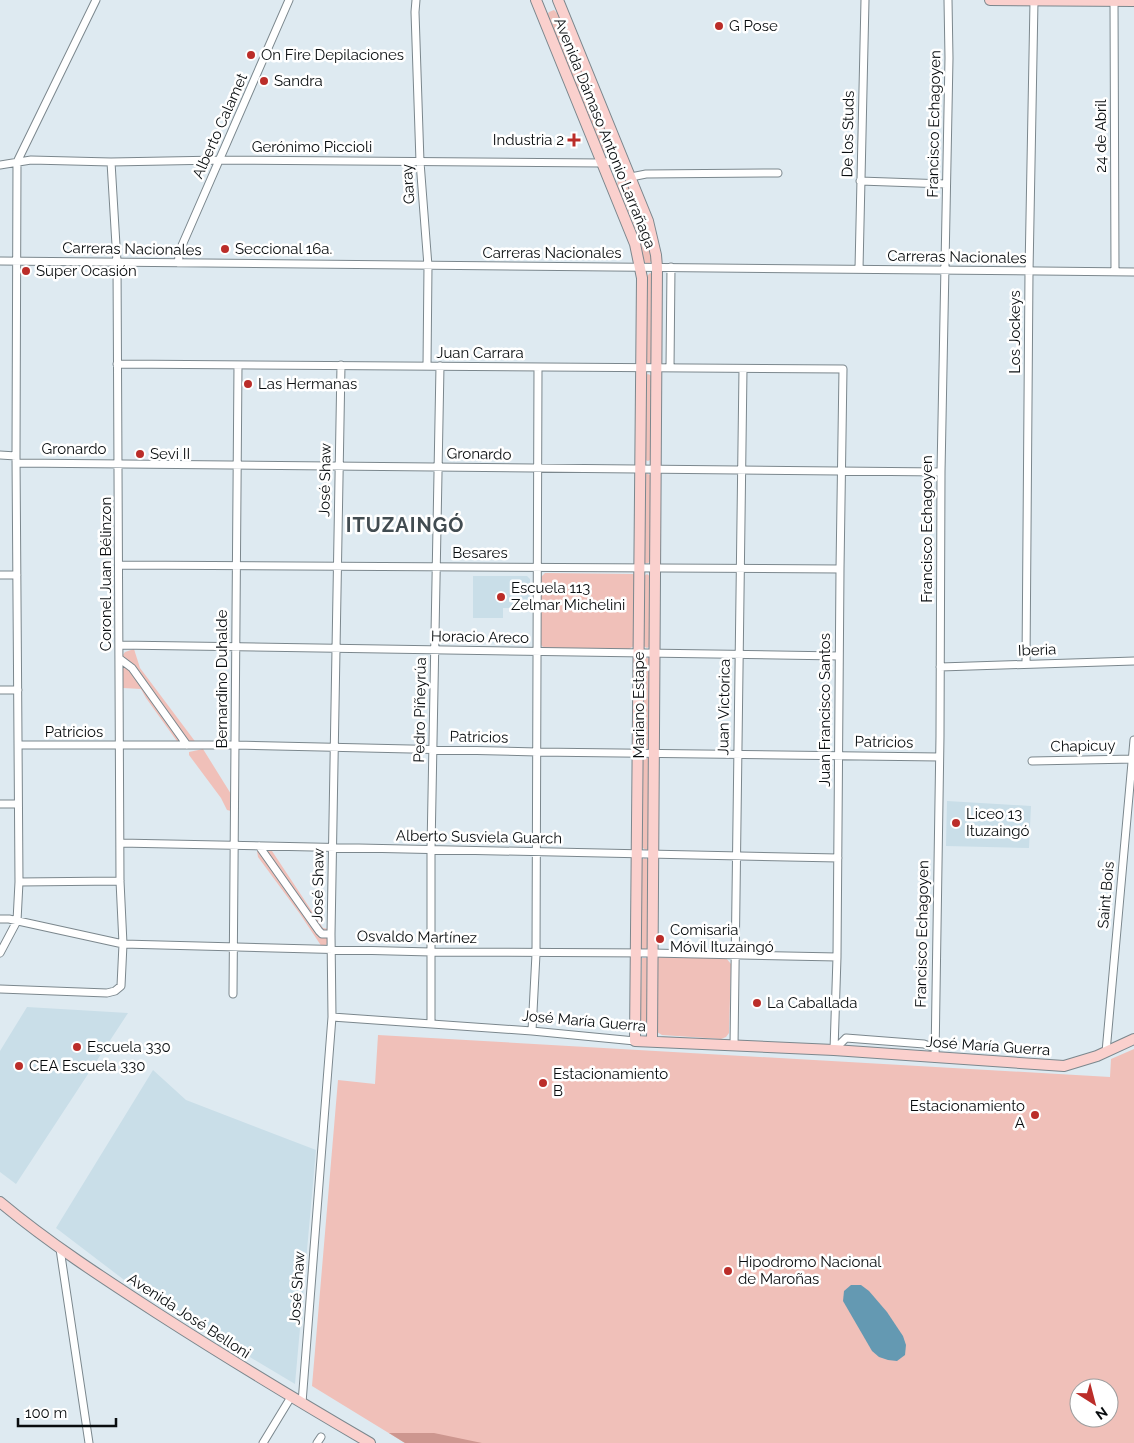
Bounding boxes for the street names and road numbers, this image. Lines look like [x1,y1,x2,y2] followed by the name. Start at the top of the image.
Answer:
[550,15,660,251] street label: Avenida Dámaso Antonio Larrañaga
[924,50,944,198] street label: Francisco Echagoyen
[189,71,251,181] street label: Alberto Calamet
[838,90,858,178] street label: De los Studs
[1092,98,1110,173] street label: 24 de Abril
[252,138,372,156] street label: Gerónimo Piccioli
[398,163,418,205] street label: Garay
[62,239,202,259] street label: Carreras Nacionales
[482,244,622,262] street label: Carreras Nacionales
[887,247,1027,267] street label: Carreras Nacionales
[1006,290,1024,374] street label: Los Jockeys
[436,344,524,362] street label: Juan Carrara
[42,440,107,458] street label: Gronardo
[315,443,335,517] street label: José Shaw
[446,444,512,464] street label: Gronardo
[918,455,936,603] street label: Francisco Echagoyen
[97,497,115,651] street label: Coronel Juan Bélinzon
[452,544,508,562] street label: Besares
[213,609,231,748] street label: Bernardino Duhalde
[431,627,529,647] street label: Horacio Areco
[816,633,834,787] street label: Juan Francisco Santos
[1017,640,1057,660] street label: Iberia
[630,651,648,759] street label: Mariano Estape
[410,657,430,763] street label: Pedro Piñeyrúa
[714,658,734,756] street label: Juan Victorica
[45,723,103,741] street label: Patricios
[450,727,508,747] street label: Patricios
[855,732,913,752] street label: Patricios
[1050,736,1116,756] street label: Chapicuy
[396,827,562,847] street label: Alberto Susviela Guarch
[308,848,328,922] street label: José Shaw
[912,860,932,1008] street label: Francisco Echagoyen
[1094,861,1118,929] street label: Saint Bois
[357,927,477,947] street label: Osvaldo Martínez
[521,1007,647,1035] street label: José María Guerra
[925,1033,1051,1059] street label: José María Guerra
[285,1251,309,1325] street label: José Shaw
[124,1270,254,1362] street label: Avenida José Belloni

